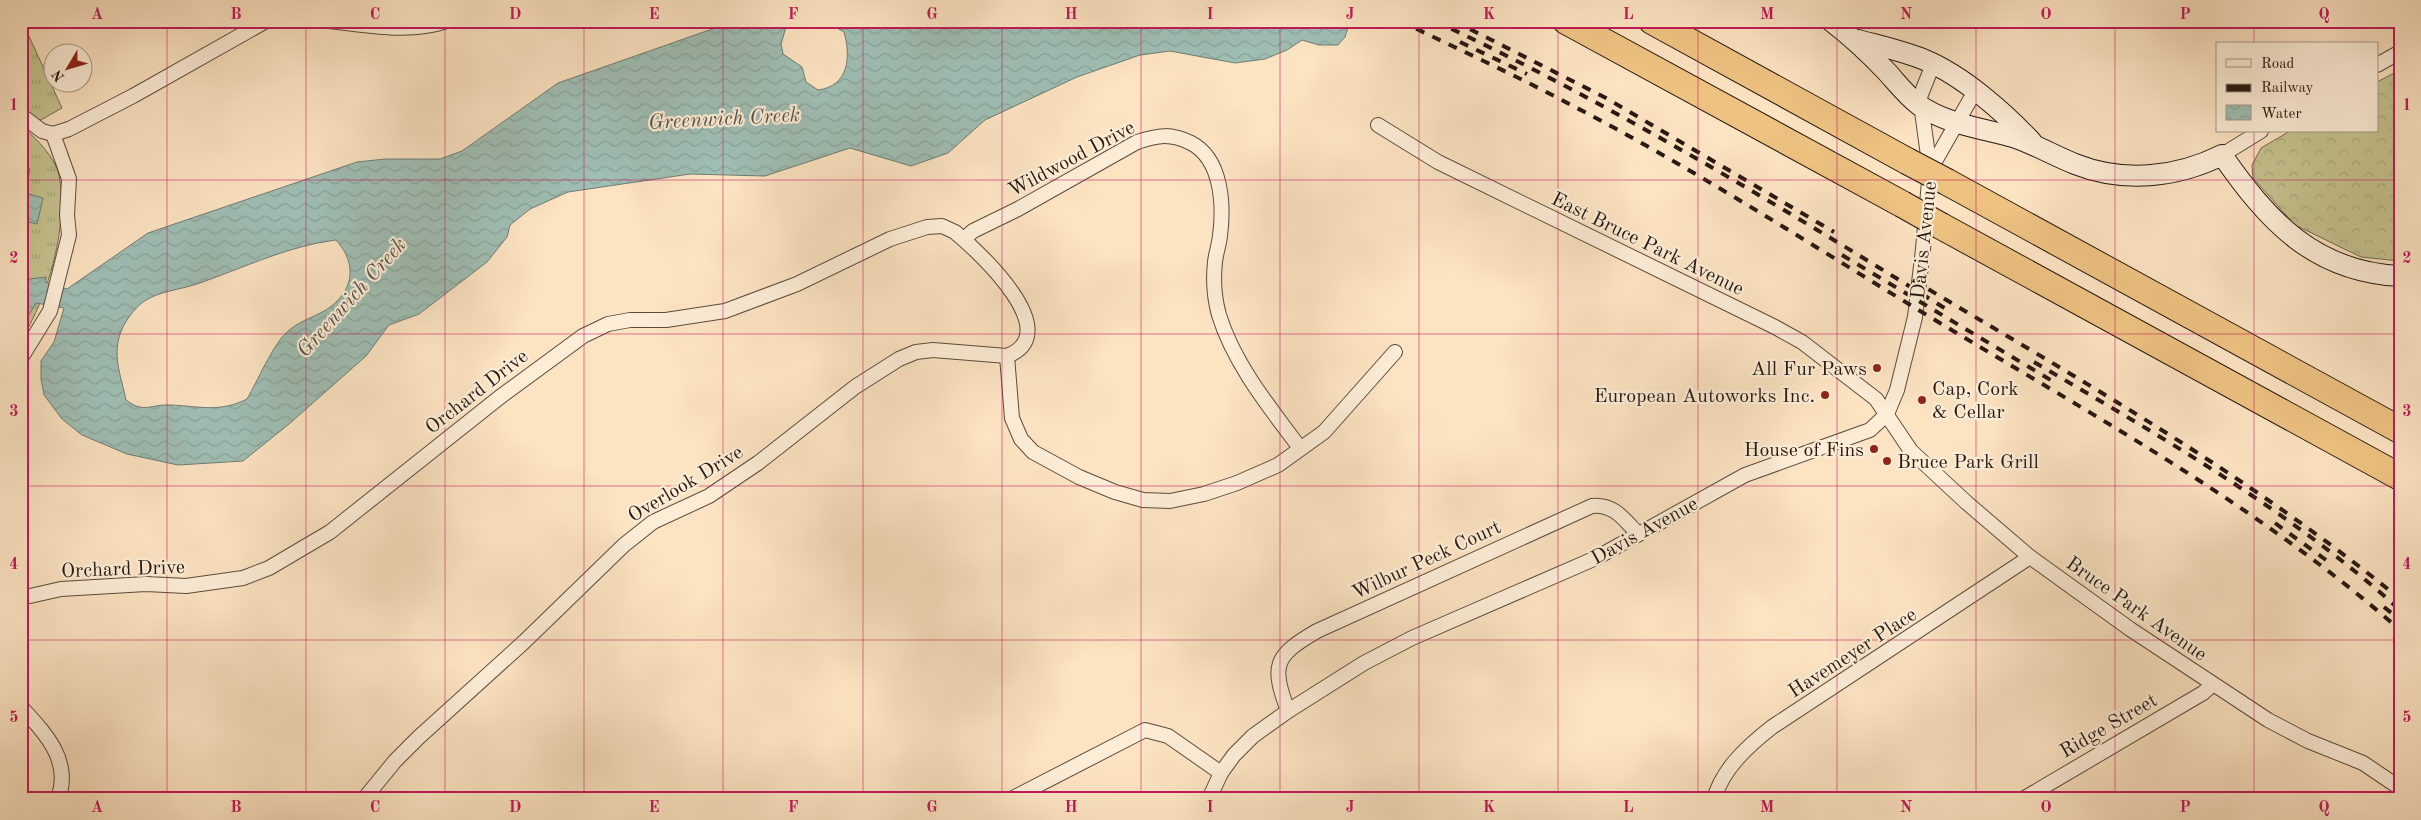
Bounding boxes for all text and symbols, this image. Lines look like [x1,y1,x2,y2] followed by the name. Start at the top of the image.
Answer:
[91,7,103,23] text: A
[230,7,242,23] text: B
[370,7,380,23] text: C
[509,7,521,23] text: D
[648,7,660,23] text: E
[788,7,799,23] text: F
[926,7,938,23] text: G
[1064,7,1078,23] text: H
[1206,7,1214,23] text: I
[1346,7,1355,23] text: J
[1483,7,1495,23] text: K
[1623,7,1634,23] text: L
[1760,7,1774,23] text: M
[1900,7,1913,23] text: N
[2040,7,2052,23] text: O
[2179,7,2191,23] text: P
[2318,7,2330,23] text: Q
[42,42,92,92] north arrow
[2216,42,2378,132] legend
[2261,57,2295,72] text: Road
[50,67,67,84] text: N
[2261,81,2314,96] text: Railway
[9,98,19,114] text: 1
[2402,98,2412,114] text: 1
[648,105,801,134] water label: Greenwich Creek
[2261,107,2302,122] text: Water
[1005,118,1139,202] street label: Wildwood Drive
[1909,180,1941,300] street label: Davis Avenue
[1548,189,1747,300] street label: East Bruce Park Avenue
[293,234,411,362] water label: Greenwich Creek
[9,251,19,267] text: 2
[2402,251,2412,267] text: 2
[422,347,532,439] street label: Orchard Drive
[1751,360,1867,380] place label: All Fur Paws
[1871,362,1883,374] marker: All Fur Paws
[1932,380,2019,423] place label: Cap, Cork & Cellar
[1594,387,1815,407] place label: European Autoworks Inc.
[1819,389,1831,401] marker: European Autoworks Inc.
[1916,394,1928,406] marker: Cap, Cork & Cellar
[9,404,19,420] text: 3
[2402,404,2412,420] text: 3
[1744,441,1864,461] place label: House of Fins
[625,443,747,527] street label: Overlook Drive
[1868,443,1880,455] marker: House of Fins
[1897,453,2039,473] place label: Bruce Park Grill
[1881,455,1893,467] marker: Bruce Park Grill
[1588,494,1702,569] street label: Davis Avenue
[1349,518,1504,604] street label: Wilbur Peck Court
[2062,554,2210,666] street label: Bruce Park Avenue
[9,557,19,573] text: 4
[2402,557,2412,573] text: 4
[61,558,185,582] street label: Orchard Drive
[1785,605,1921,702] street label: Havemeyer Place
[2057,691,2161,763] street label: Ridge Street
[9,710,19,726] text: 5
[2402,710,2412,726] text: 5
[91,800,103,816] text: A
[230,800,242,816] text: B
[370,800,380,816] text: C
[509,800,521,816] text: D
[648,800,660,816] text: E
[788,800,799,816] text: F
[926,800,938,816] text: G
[1064,800,1078,816] text: H
[1206,800,1214,816] text: I
[1346,800,1355,816] text: J
[1483,800,1495,816] text: K
[1623,800,1634,816] text: L
[1760,800,1774,816] text: M
[1900,800,1913,816] text: N
[2040,800,2052,816] text: O
[2179,800,2191,816] text: P
[2318,800,2330,816] text: Q

